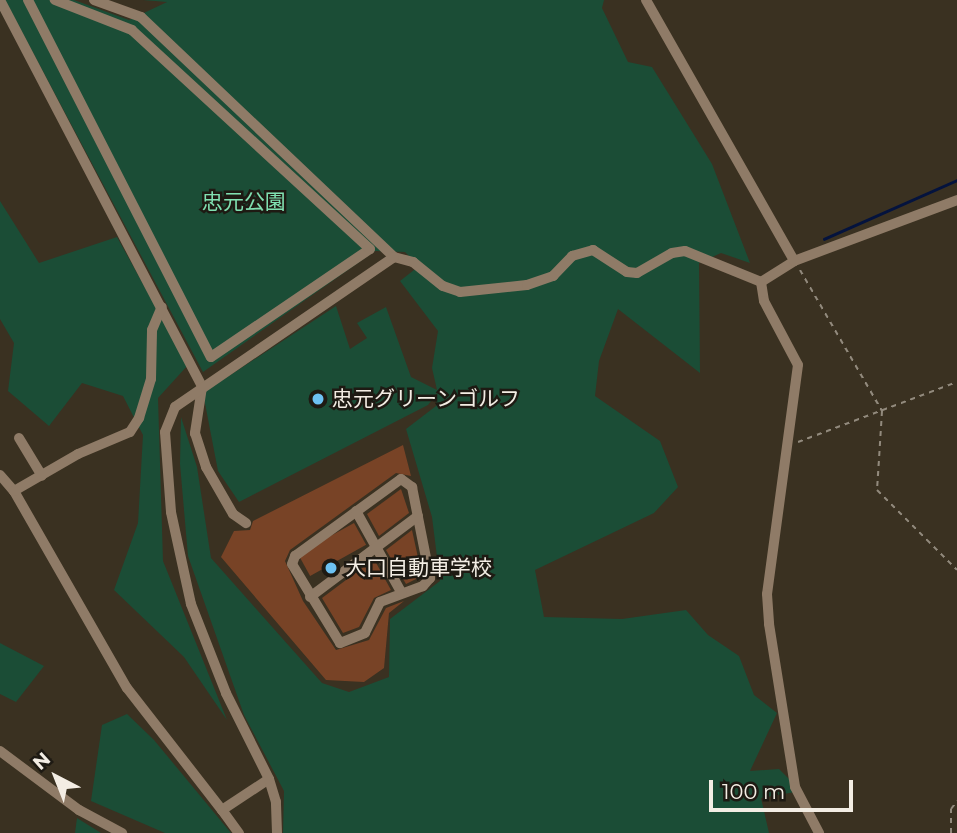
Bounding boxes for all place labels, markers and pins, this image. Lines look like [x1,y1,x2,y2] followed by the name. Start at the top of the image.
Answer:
[332,386,521,412] place label: 忠元グリーンゴルフ
[310,391,326,407] marker: 忠元グリーンゴルフ
[345,555,492,581] place label: 大口自動車学校
[323,560,339,576] marker: 大口自動車学校

